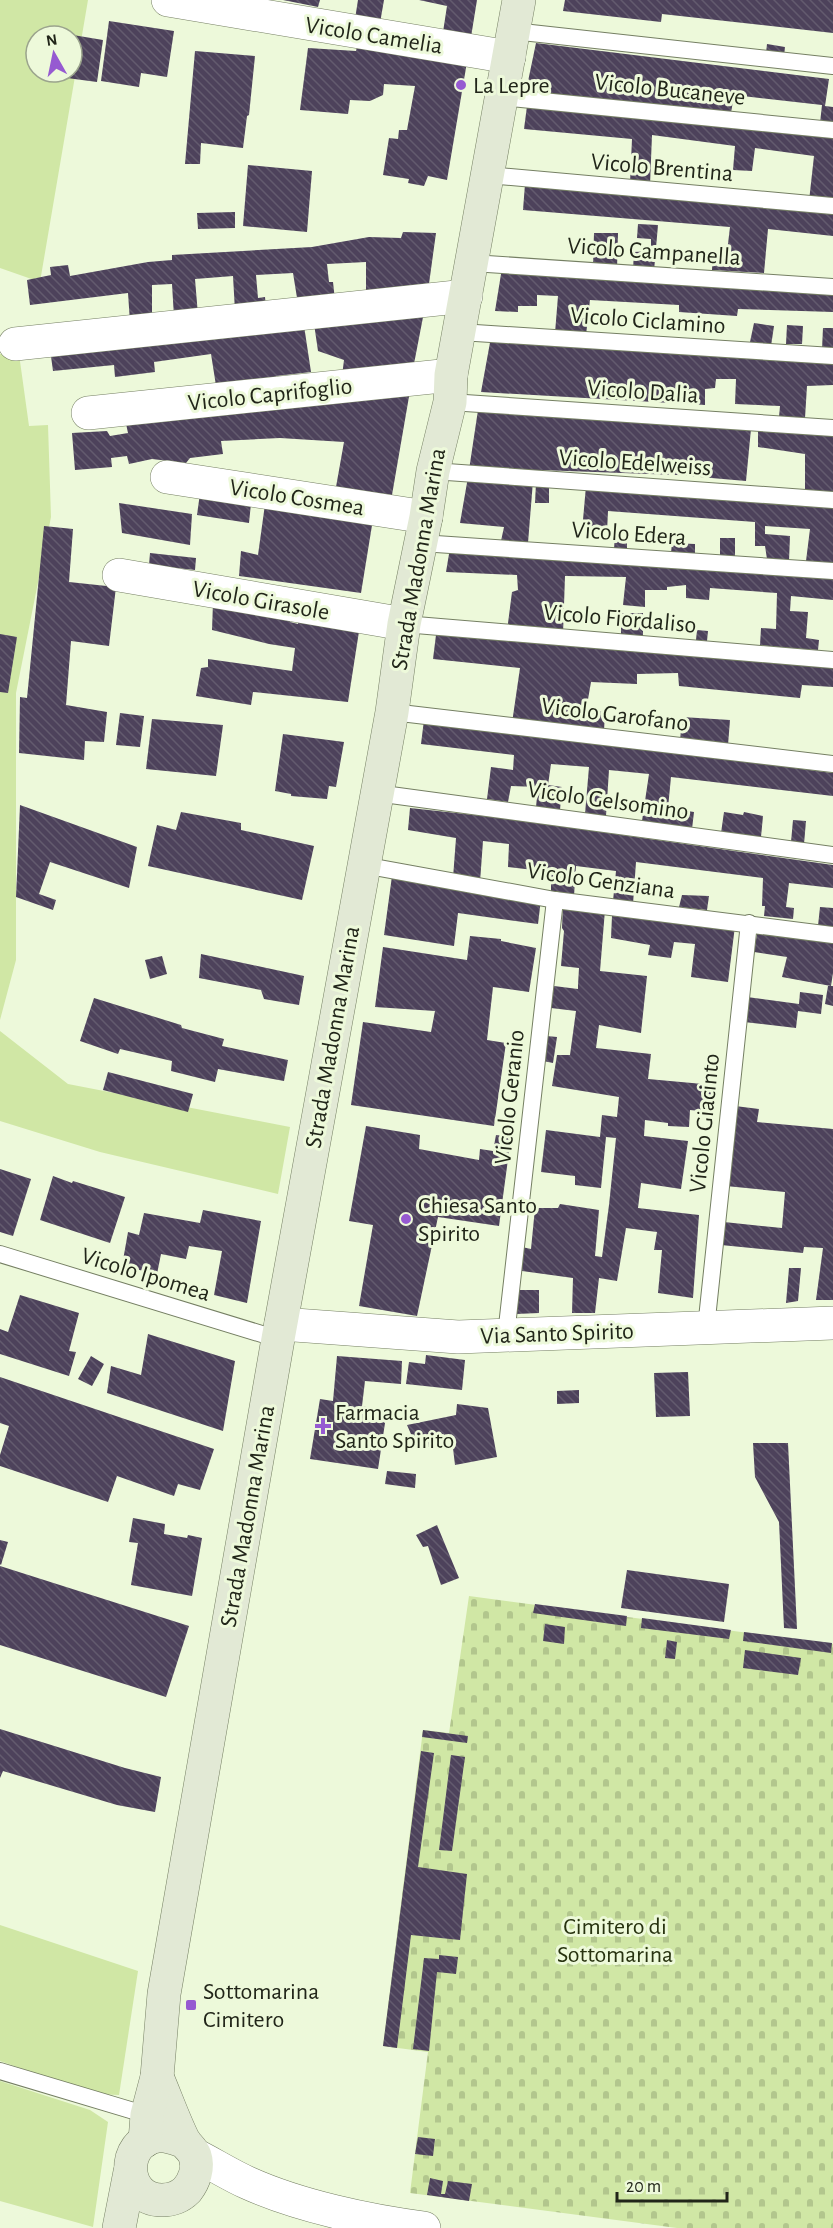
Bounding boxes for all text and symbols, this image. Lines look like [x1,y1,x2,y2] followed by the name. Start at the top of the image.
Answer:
[304,13,444,59] street label: Vicolo Camelia
[24,24,84,84] north arrow
[45,31,59,49] text: N
[593,70,746,110] street label: Vicolo Bucaneve
[473,74,550,98] place label: La Lepre
[454,78,468,92] marker: La Lepre
[590,150,734,186] street label: Vicolo Brentina
[566,234,742,270] street label: Vicolo Campanella
[570,304,726,338] street label: Vicolo Ciclamino
[187,374,353,416] street label: Vicolo Caprifoglio
[586,376,699,408] street label: Vicolo Dalia
[388,446,450,672] street label: Strada Madonna Marina
[558,446,712,480] street label: Vicolo Edelweiss
[228,475,366,520] street label: Vicolo Cosmea
[571,518,687,550] street label: Vicolo Edera
[191,577,331,625] street label: Vicolo Girasole
[542,600,697,638] street label: Vicolo Fiordaliso
[540,694,690,736] street label: Vicolo Garofano
[526,778,690,824] street label: Vicolo Gelsomino
[525,859,677,903] street label: Vicolo Genziana
[302,924,364,1150] street label: Strada Madonna Marina
[491,1029,529,1166] street label: Vicolo Geranio
[686,1052,724,1194] street label: Vicolo Giacinto
[418,1194,537,1246] place label: Chiesa Santo Spirito
[399,1212,413,1226] marker: Chiesa Santo Spirito
[78,1244,213,1306] street label: Vicolo Ipomea
[480,1319,634,1349] street label: Via Santo Spirito
[335,1401,454,1453] place label: Farmacia Santo Spirito
[217,1403,279,1629] street label: Strada Madonna Marina
[316,1419,330,1433] marker: Farmacia Santo Spirito
[557,1915,673,1967] park label: Cimitero di Sottomarina
[203,1980,319,2032] place label: Sottomarina Cimitero
[184,1998,198,2012] marker: Sottomarina Cimitero
[617,2165,726,2203] scale bar
[626,2178,661,2196] text: 20 m

